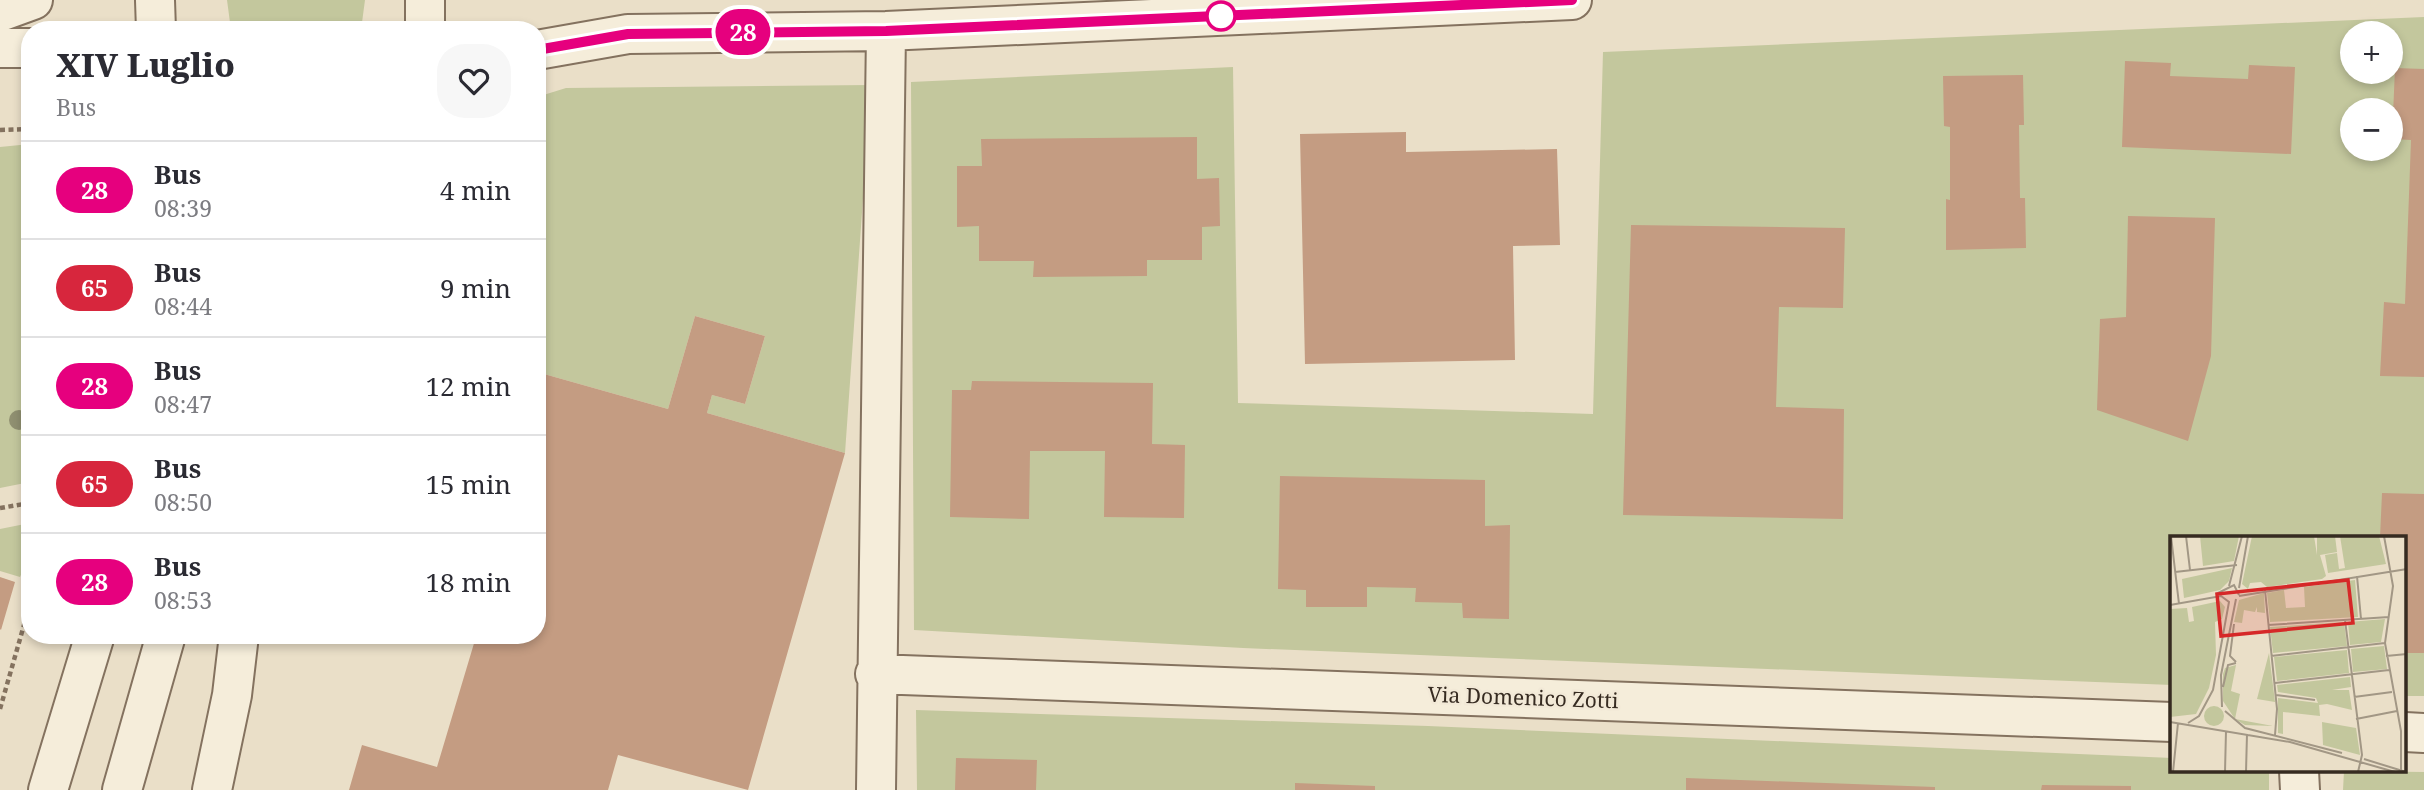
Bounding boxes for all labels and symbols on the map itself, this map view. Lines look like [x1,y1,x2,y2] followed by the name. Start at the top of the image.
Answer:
[1206,1,1236,31] unlabelled marker
[712,9,774,55] line badge: 28
[2170,536,2406,772] inset map
[1427,680,1619,714] street label: Via Domenico Zotti

